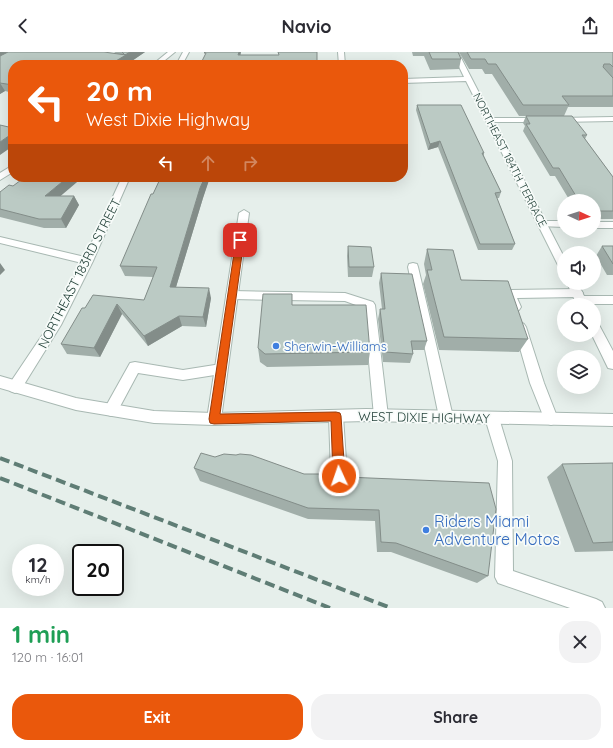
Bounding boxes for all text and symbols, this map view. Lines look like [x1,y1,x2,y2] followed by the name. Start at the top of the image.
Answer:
[12,15,34,37] icon: back
[282,15,331,38] text: Navio
[579,15,601,37] icon: share
[86,73,153,108] text: 20 m
[20,76,72,128] icon: left
[470,90,550,230] street label: NORTHEAST 184TH TERRACE
[86,108,250,131] text: West Dixie Highway
[155,152,177,174] icon: left
[197,152,219,174] icon: ahead
[239,152,261,174] icon: right
[557,194,601,238] north arrow
[557,194,601,394] map controls
[34,195,124,351] street label: NORTHEAST 183RD STREET
[223,223,257,257] pin
[229,229,251,251] icon: arrive
[557,246,601,290] button: sound
[557,298,601,342] button: search
[284,338,387,354] place label: Sherwin-Williams
[271,341,281,351] marker: Sherwin-Williams
[557,350,601,394] button: layers
[358,408,491,426] street label: WEST DIXIE HIGHWAY
[318,455,360,497] position arrow
[434,511,560,549] place label: Riders Miami Adventure Motos
[421,525,431,535] marker: Riders Miami Adventure Motos
[72,544,124,596] speed limit sign: 20
[28,552,48,577] text: 12
[25,573,51,586] text: km/h
[12,619,70,649] text: 1 min
[559,621,601,663] button: close
[12,649,84,665] text: 120 m · 16:01
[12,694,303,740] button: Exit
[311,694,601,740] button: Share

